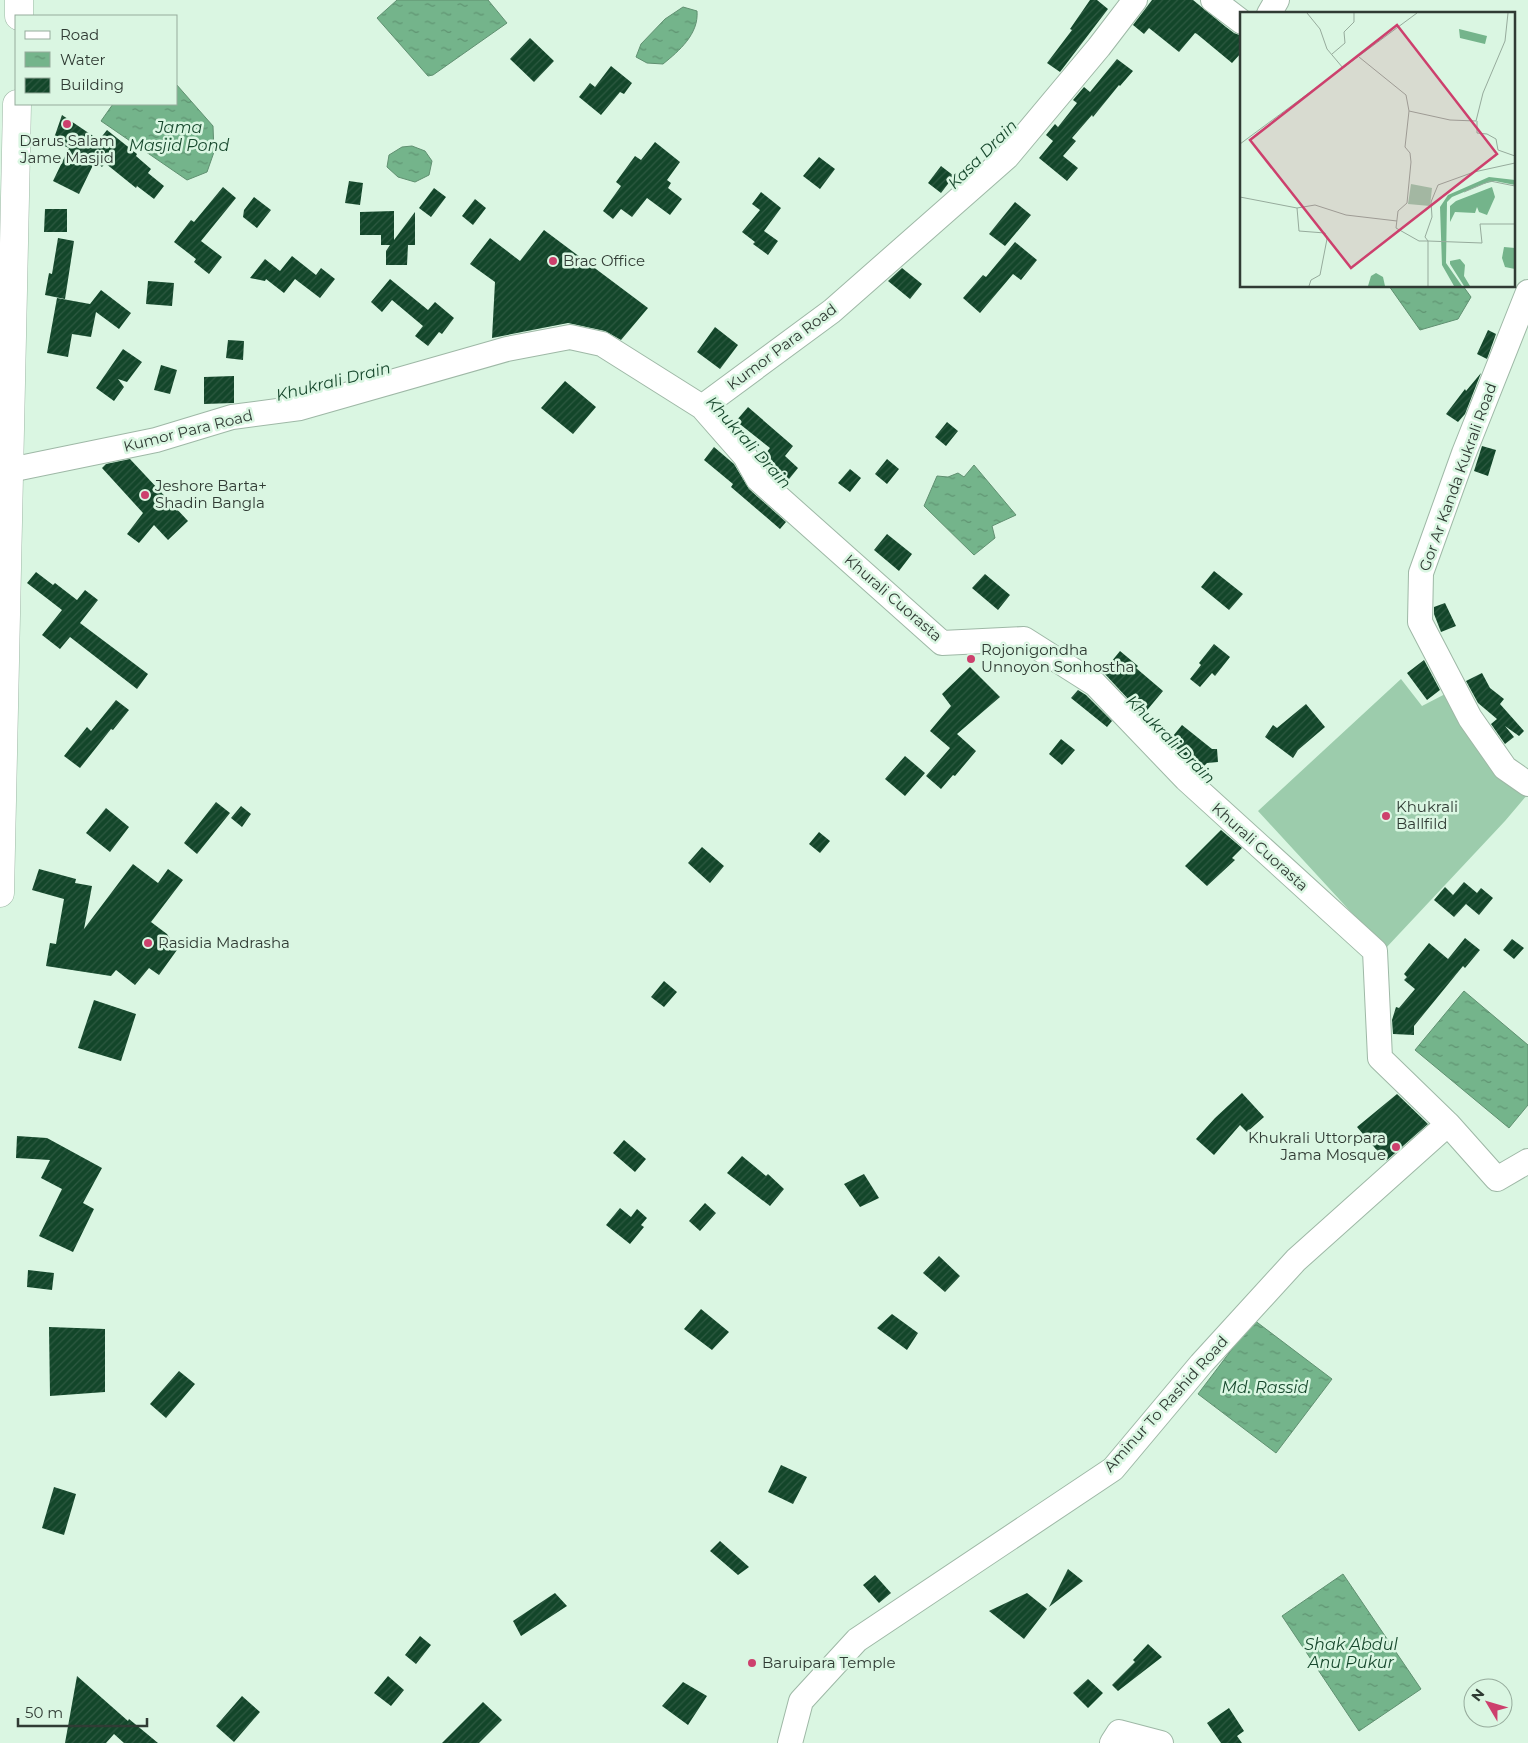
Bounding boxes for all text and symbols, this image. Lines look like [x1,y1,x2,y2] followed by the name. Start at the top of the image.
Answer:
[1240,12,1516,288] inset map
[15,15,178,105] legend
[60,25,99,44] text: Road
[60,50,106,69] text: Water
[60,75,124,94] text: Building
[944,116,1021,193] water label: Kasa Drain
[61,118,73,130] marker: Darus Salam Jame Masjid
[129,118,229,155] water label: Jama Masjid Pond
[19,131,115,167] place label: Darus Salam Jame Masjid
[563,251,645,270] place label: Brac Office
[547,255,559,267] marker: Brac Office
[723,299,840,394] street label: Kumor Para Road
[274,358,392,405] water label: Khukrali Drain
[1415,380,1500,574] street label: Gor Ar Kanda Kukrali Road
[702,392,795,492] water label: Khukrali Drain
[121,405,254,456] street label: Kumor Para Road
[154,476,267,512] place label: Jeshore Barta+ Shadin Bangla
[139,489,151,501] marker: Jeshore Barta+ Shadin Bangla
[841,550,946,645] street label: Khurali Cuorasta
[981,640,1134,676] place label: Rojonigondha Unnoyon Sonhostha
[965,653,977,665] marker: Rojonigondha Unnoyon Sonhostha
[1122,691,1219,788] water label: Khukrali Drain
[1396,797,1458,833] place label: Khukrali Ballfild
[1208,798,1312,895] street label: Khurali Cuorasta
[1380,810,1392,822] marker: Khukrali Ballfild
[158,933,290,952] place label: Rasidia Madrasha
[142,937,154,949] marker: Rasidia Madrasha
[1248,1128,1386,1164] place label: Khukrali Uttorpara Jama Mosque
[1390,1141,1402,1153] marker: Khukrali Uttorpara Jama Mosque
[1100,1332,1232,1476] street label: Aminur To Rashid Road
[1222,1378,1309,1397] water label: Md. Rassid
[1304,1635,1398,1672] water label: Shak Abdul Anu Pukur
[762,1653,895,1672] place label: Baruipara Temple
[746,1657,758,1669] marker: Baruipara Temple
[1463,1678,1513,1728] north arrow
[1467,1685,1488,1705] text: N
[18,1696,146,1728] scale bar
[25,1703,63,1722] text: 50 m

